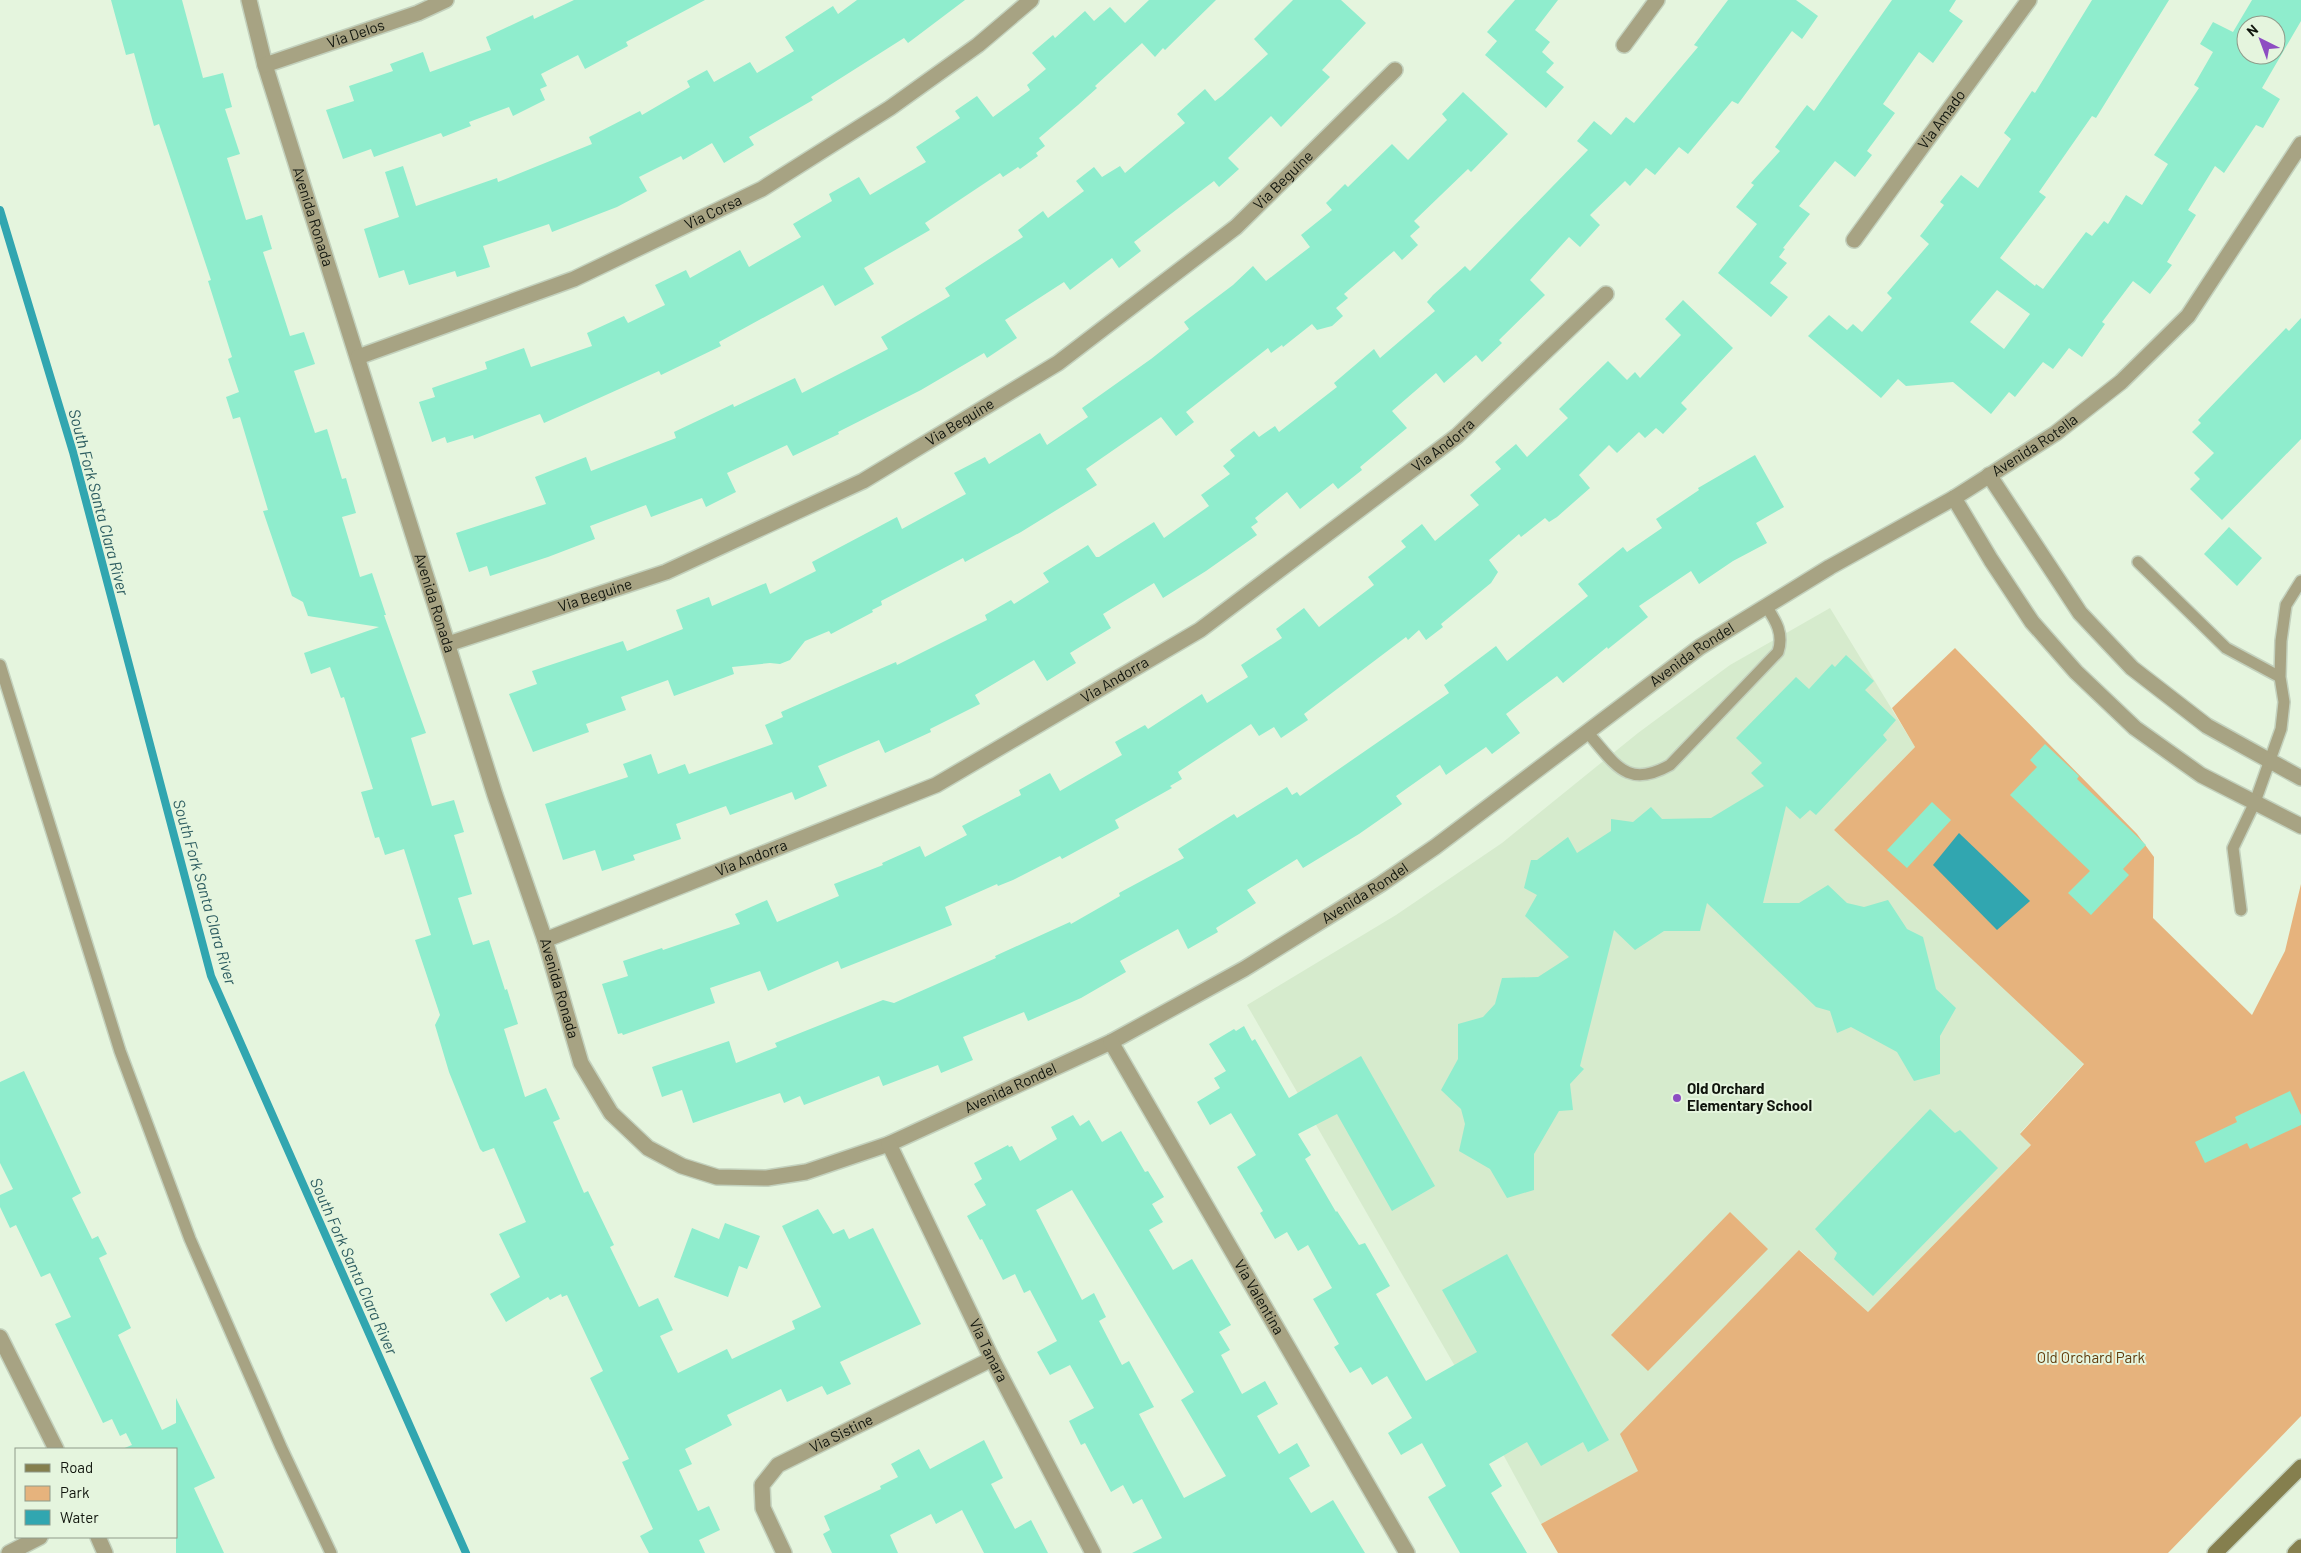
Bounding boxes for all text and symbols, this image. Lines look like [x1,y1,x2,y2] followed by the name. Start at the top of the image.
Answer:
[325,15,387,51] street label: Via Delos
[2236,15,2286,65] north arrow
[2243,21,2261,39] text: N
[1913,86,1969,152] street label: Via Amado
[1249,146,1316,213] street label: Via Beguine
[290,164,338,268] street label: Avenida Ronada
[681,190,744,233] street label: Via Corsa
[922,394,997,449] street label: Via Beguine
[65,407,134,598] water label: South Fork Santa Clara River
[1988,410,2081,480] street label: Avenida Rotella
[1408,414,1478,475] street label: Via Andorra
[411,551,460,655] street label: Avenida Ronada
[556,574,634,615] street label: Via Beguine
[1646,618,1737,690] street label: Avenida Rondel
[1077,652,1151,706] street label: Via Andorra
[170,797,241,988] water label: South Fork Santa Clara River
[713,835,789,880] street label: Via Andorra
[1318,858,1411,927] street label: Avenida Rondel
[537,936,583,1040] street label: Avenida Ronada
[961,1058,1059,1116] street label: Avenida Rondel
[1687,1079,1812,1114] place label: Old Orchard Elementary School
[1671,1092,1683,1104] marker: Old Orchard Elementary School
[307,1174,403,1359] water label: South Fork Santa Clara River
[1231,1256,1289,1338] street label: Via Valentina
[966,1315,1012,1385] street label: Via Tanara
[2037,1348,2146,1366] park label: Old Orchard Park
[806,1409,876,1456] street label: Via Sistine
[15,1448,178,1538] legend
[60,1458,93,1476] text: Road
[60,1483,90,1501] text: Park
[60,1508,99,1526] text: Water

